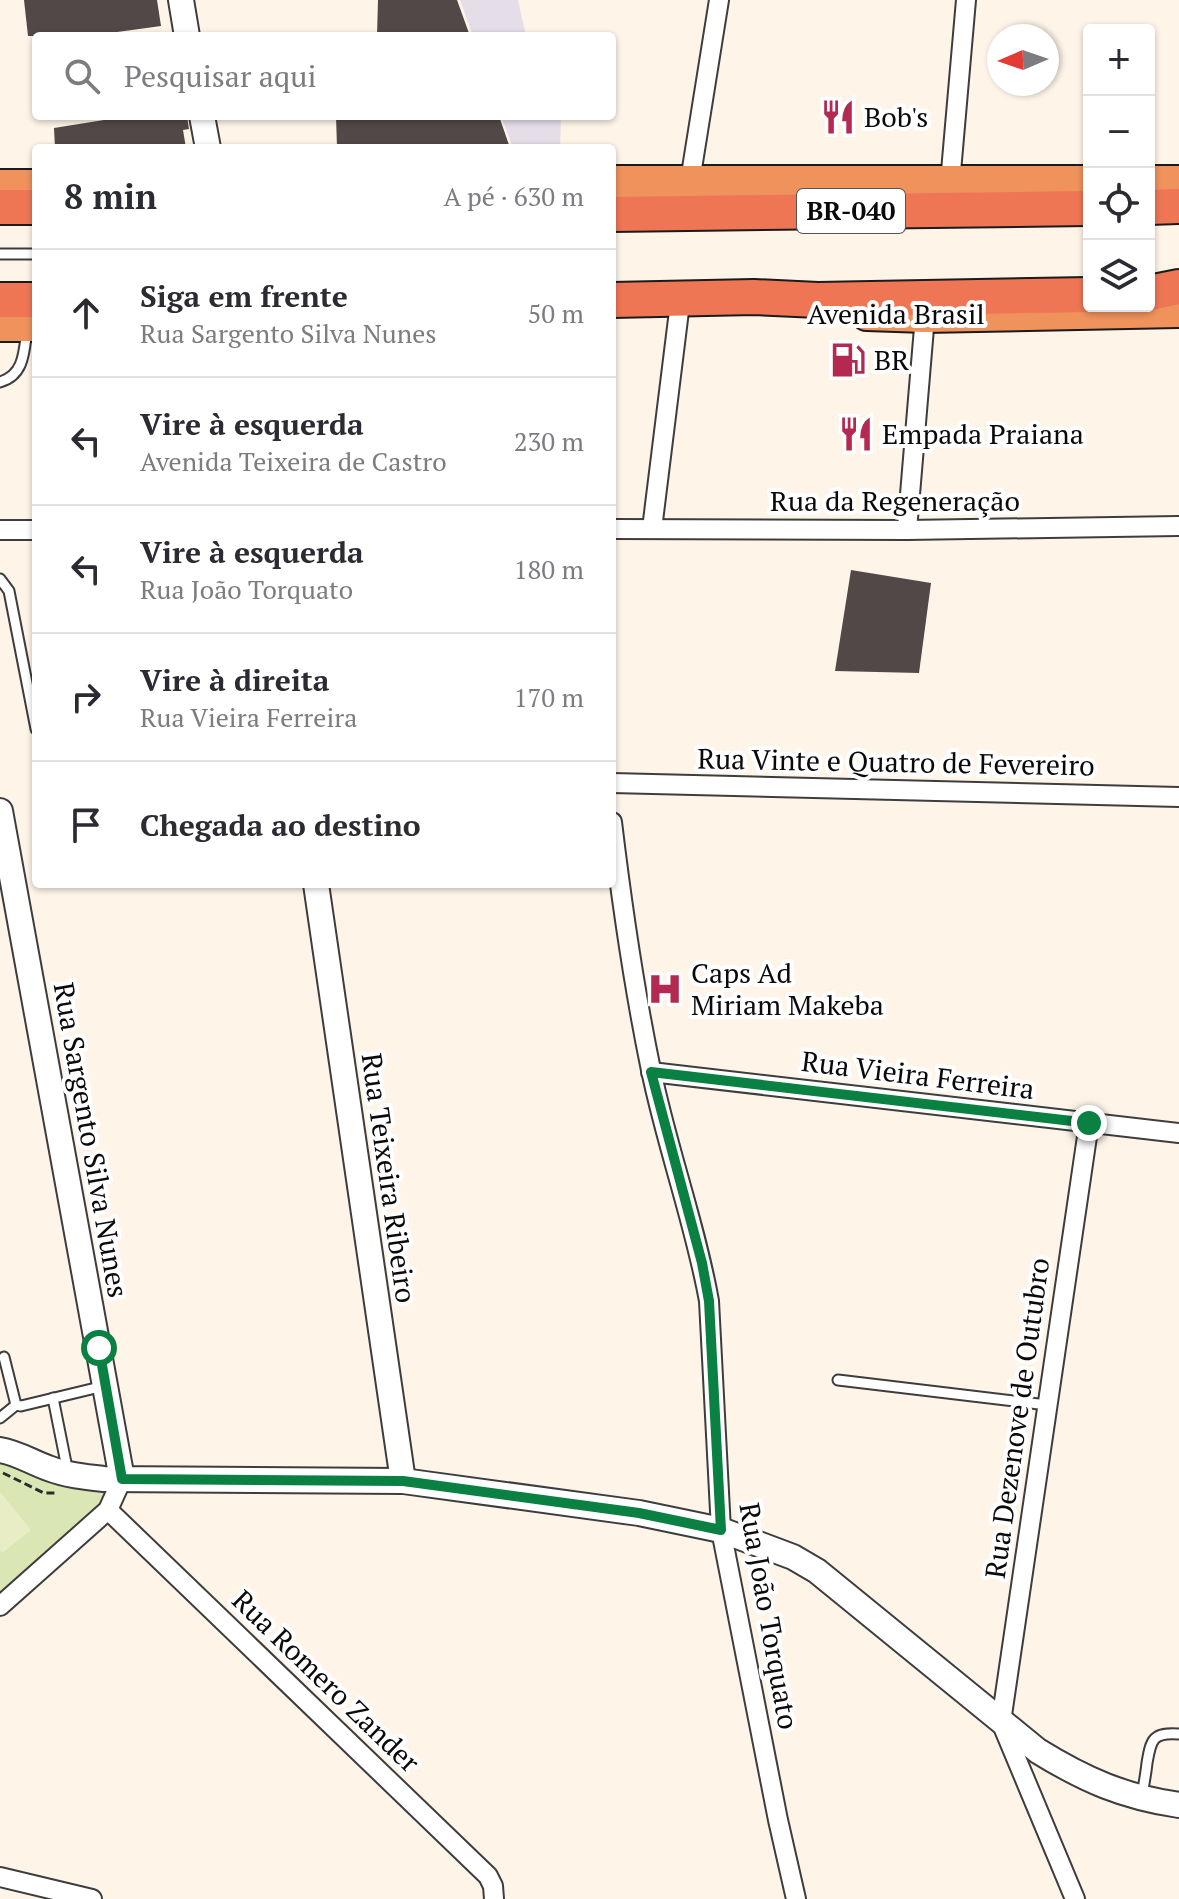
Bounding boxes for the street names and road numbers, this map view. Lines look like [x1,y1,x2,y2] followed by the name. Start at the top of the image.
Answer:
[797,189,905,233] road number: BR-040
[807,295,985,332] street label: Avenida Brasil
[770,482,1020,519] street label: Rua da Regeneração
[697,740,1095,783] street label: Rua Vinte e Quatro de Fevereiro
[46,979,137,1300] street label: Rua Sargento Silva Nunes
[800,1042,1036,1107] street label: Rua Vieira Ferreira
[354,1051,425,1305] street label: Rua Teixeira Ribeiro
[976,1255,1057,1581] street label: Rua Dezenove de Outubro
[731,1500,808,1732] street label: Rua João Torquato
[225,1581,428,1780] street label: Rua Romero Zander

